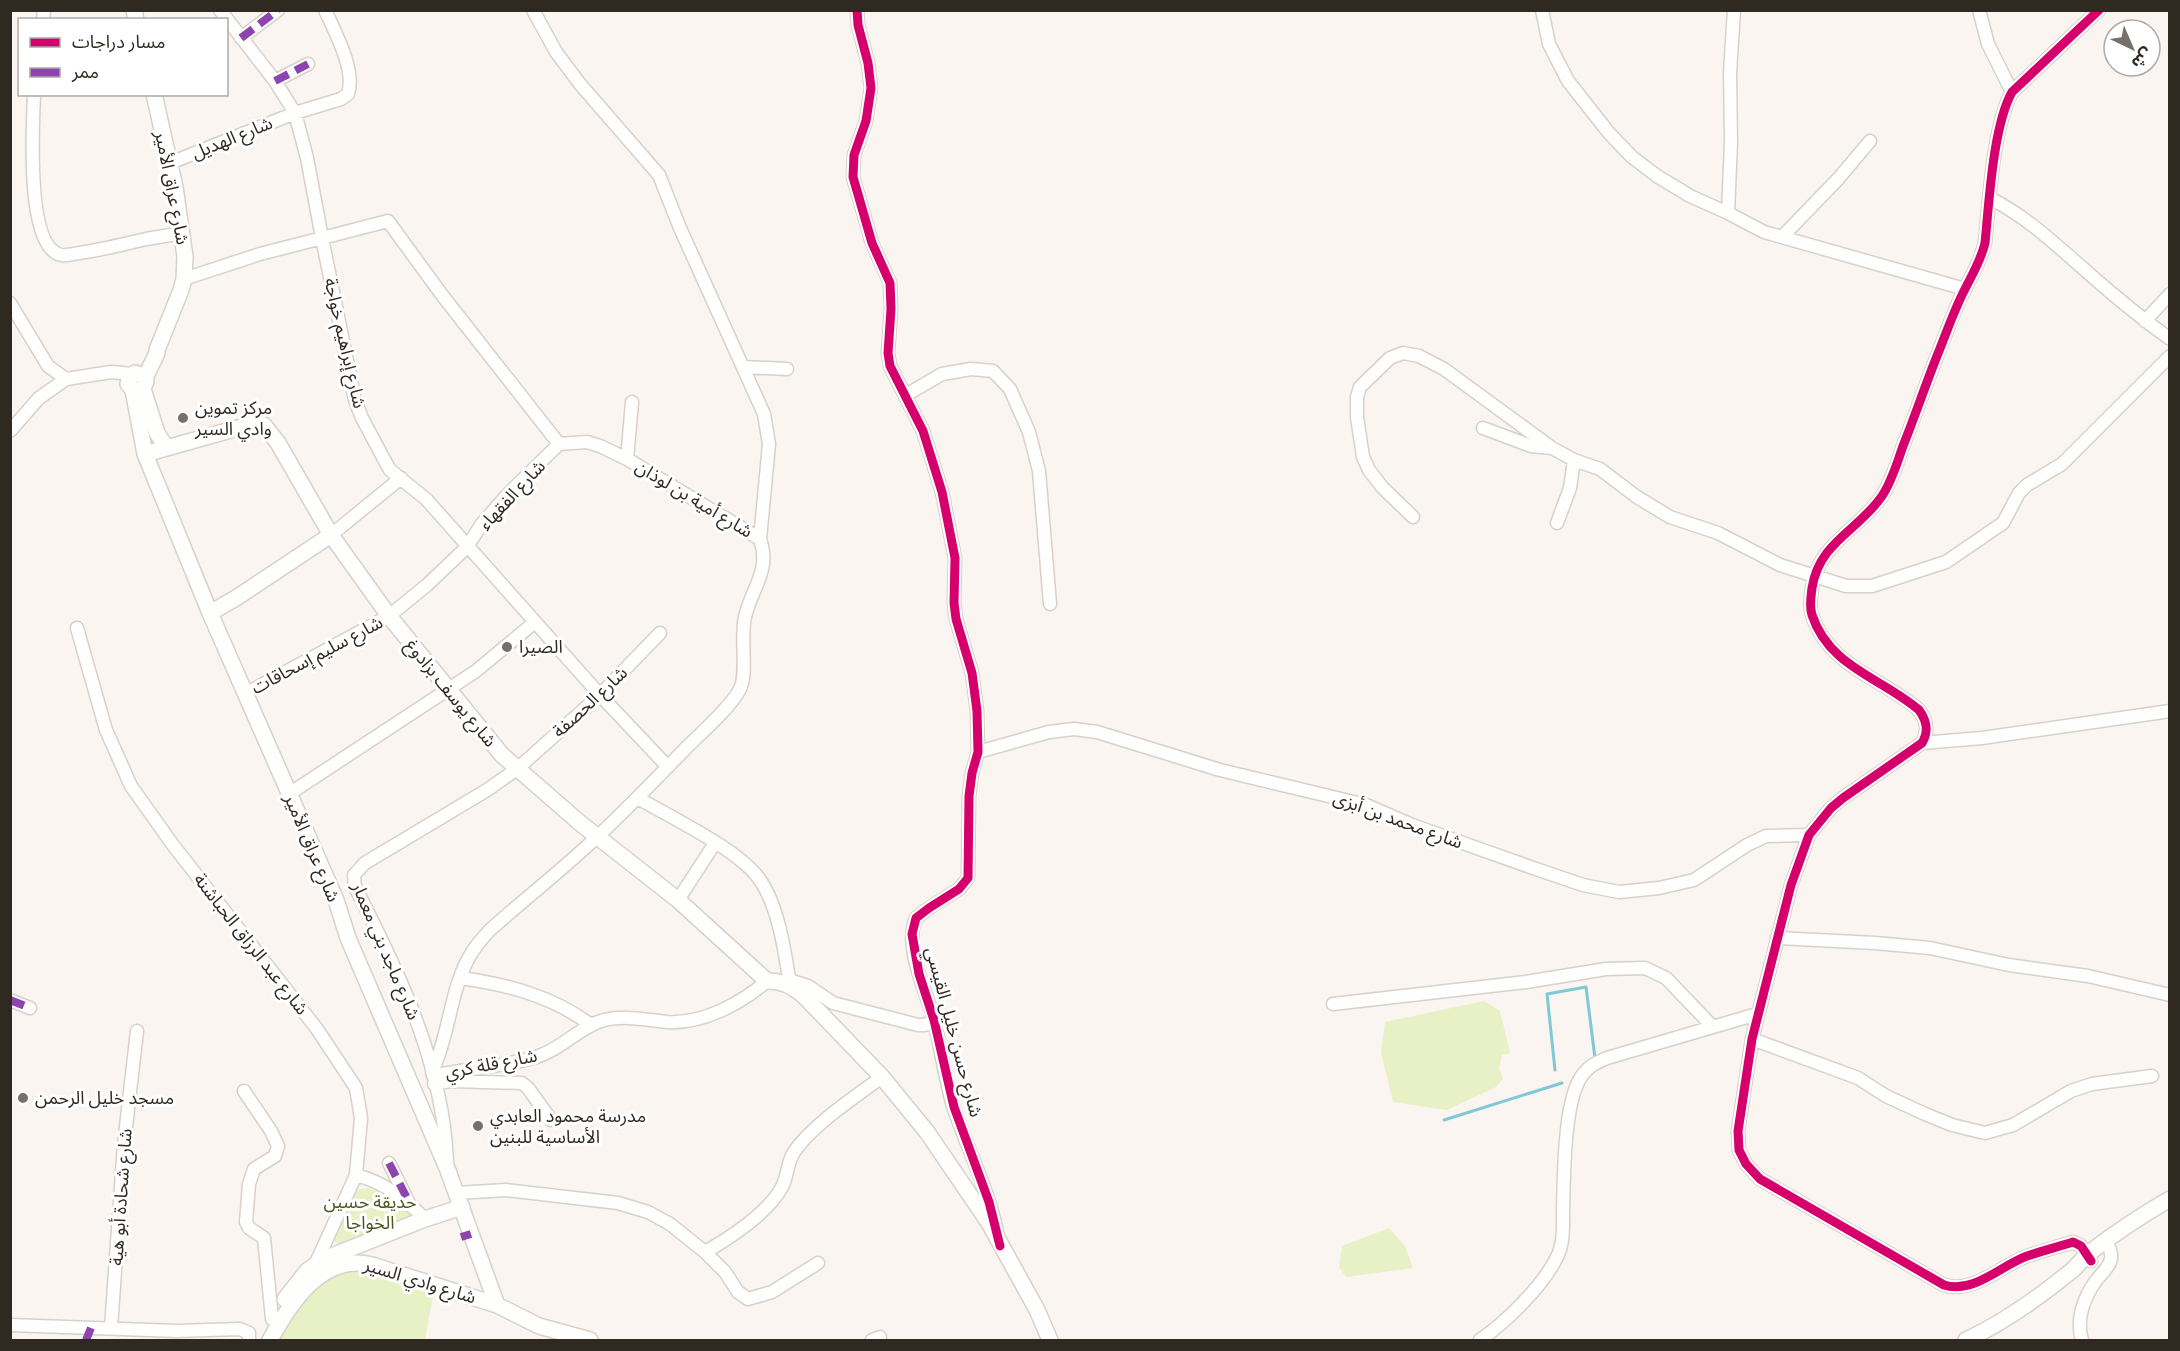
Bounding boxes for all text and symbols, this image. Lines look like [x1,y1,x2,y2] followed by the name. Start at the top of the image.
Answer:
[18,18,228,96] legend
[2102,18,2162,78] north arrow
[72,31,165,53] text: مسار دراجات
[2128,44,2157,73] text: ش
[71,61,99,83] text: ممر
[188,112,277,167] street label: شارع الهديل
[147,128,194,247] street label: شارع عراق الأمير
[316,276,371,411] street label: شارع إبراهيم خواجة
[194,397,272,442] place label: مركز تموين وادي السير
[176,411,190,425] marker: مركز تموين وادي السير
[474,455,552,537] street label: شارع الفقهاء
[630,455,757,545] street label: شارع أمية بن لوذان
[247,611,388,702] street label: شارع سليم إسحاقات
[398,635,501,753] street label: شارع يوسف بزادوغ
[519,636,563,658] place label: الصيرا
[500,640,514,654] marker: الصيرا
[548,662,634,744] street label: شارع الحصفة
[1329,786,1466,856] street label: شارع محمد بن أبزى
[276,790,345,906] street label: شارع عراق الأمير
[187,869,313,1021] street label: شارع عبد الرزاق الحباشنة
[344,878,425,1024] street label: شارع ماجد بني معمار
[918,945,987,1120] street label: شارع حسن خليل القيسي
[443,1044,540,1087] street label: شارع قلة كري
[35,1087,174,1109] place label: مسجد خليل الرحمن
[16,1091,30,1105] marker: مسجد خليل الرحمن
[490,1105,646,1148] place label: مدرسة محمود العابدي الأساسية للبنين
[471,1119,485,1133] marker: مدرسة محمود العابدي الأساسية للبنين
[105,1128,140,1266] street label: شارع شحادة أبو هية
[323,1191,417,1234] park label: حديقة حسين الخواجا
[360,1253,479,1311] street label: شارع وادي السير

